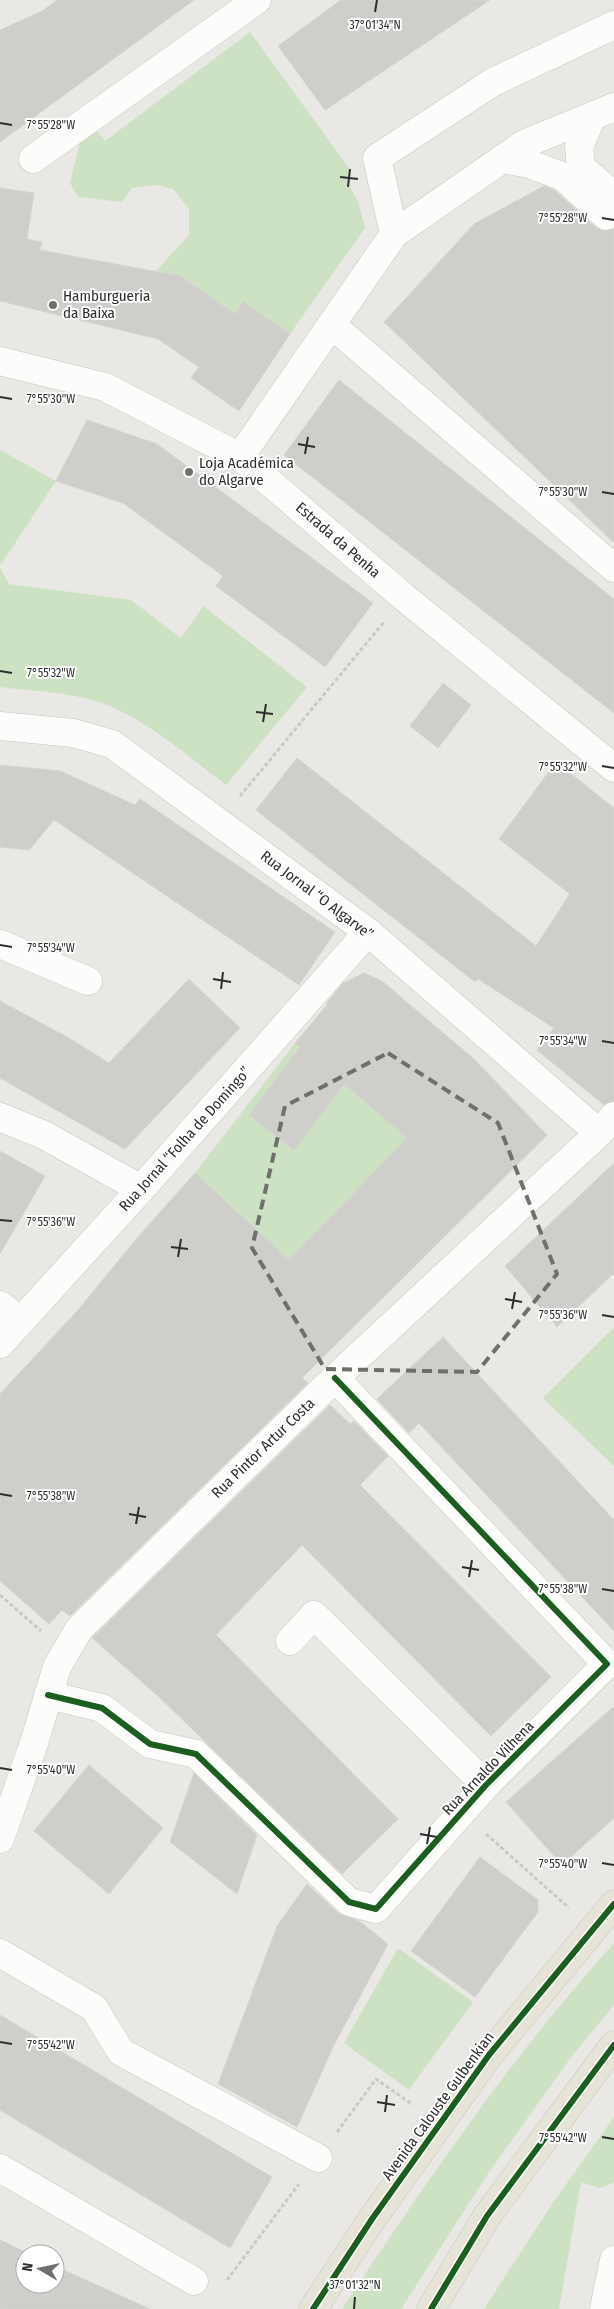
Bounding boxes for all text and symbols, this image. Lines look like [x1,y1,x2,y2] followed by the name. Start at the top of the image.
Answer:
[349,18,401,32] text: 37°01'34"N
[27,118,75,132] text: 7°55'28"W
[539,211,587,225] text: 7°55'28"W
[63,287,150,322] place label: Hamburgueria da Baixa
[47,299,59,311] marker: Hamburgueria da Baixa
[27,392,75,406] text: 7°55'30"W
[199,454,294,489] place label: Loja Académica do Algarve
[183,466,195,478] marker: Loja Académica do Algarve
[539,485,587,499] text: 7°55'30"W
[292,498,384,582] street label: Estrada da Penha
[27,666,75,680] text: 7°55'32"W
[539,760,587,774] text: 7°55'32"W
[257,847,377,943] street label: Rua Jornal “O Algarve”
[27,941,75,955] text: 7°55'34"W
[539,1034,587,1048] text: 7°55'34"W
[115,1063,255,1215] street label: Rua Jornal “Folha de Domingo”
[27,1215,75,1229] text: 7°55'36"W
[539,1308,587,1322] text: 7°55'36"W
[208,1394,318,1502] street label: Rua Pintor Artur Costa
[27,1489,75,1503] text: 7°55'38"W
[539,1582,587,1596] text: 7°55'38"W
[438,1717,538,1819] street label: Rua Arnaldo Vilhena
[27,1763,75,1777] text: 7°55'40"W
[539,1857,587,1871] text: 7°55'40"W
[378,2028,498,2184] street label: Avenida Calouste Gulbenkian
[27,2038,75,2052] text: 7°55'42"W
[539,2131,587,2145] text: 7°55'42"W
[15,2244,65,2294] north arrow
[19,2262,37,2273] text: N
[329,2278,381,2292] text: 37°01'32"N

